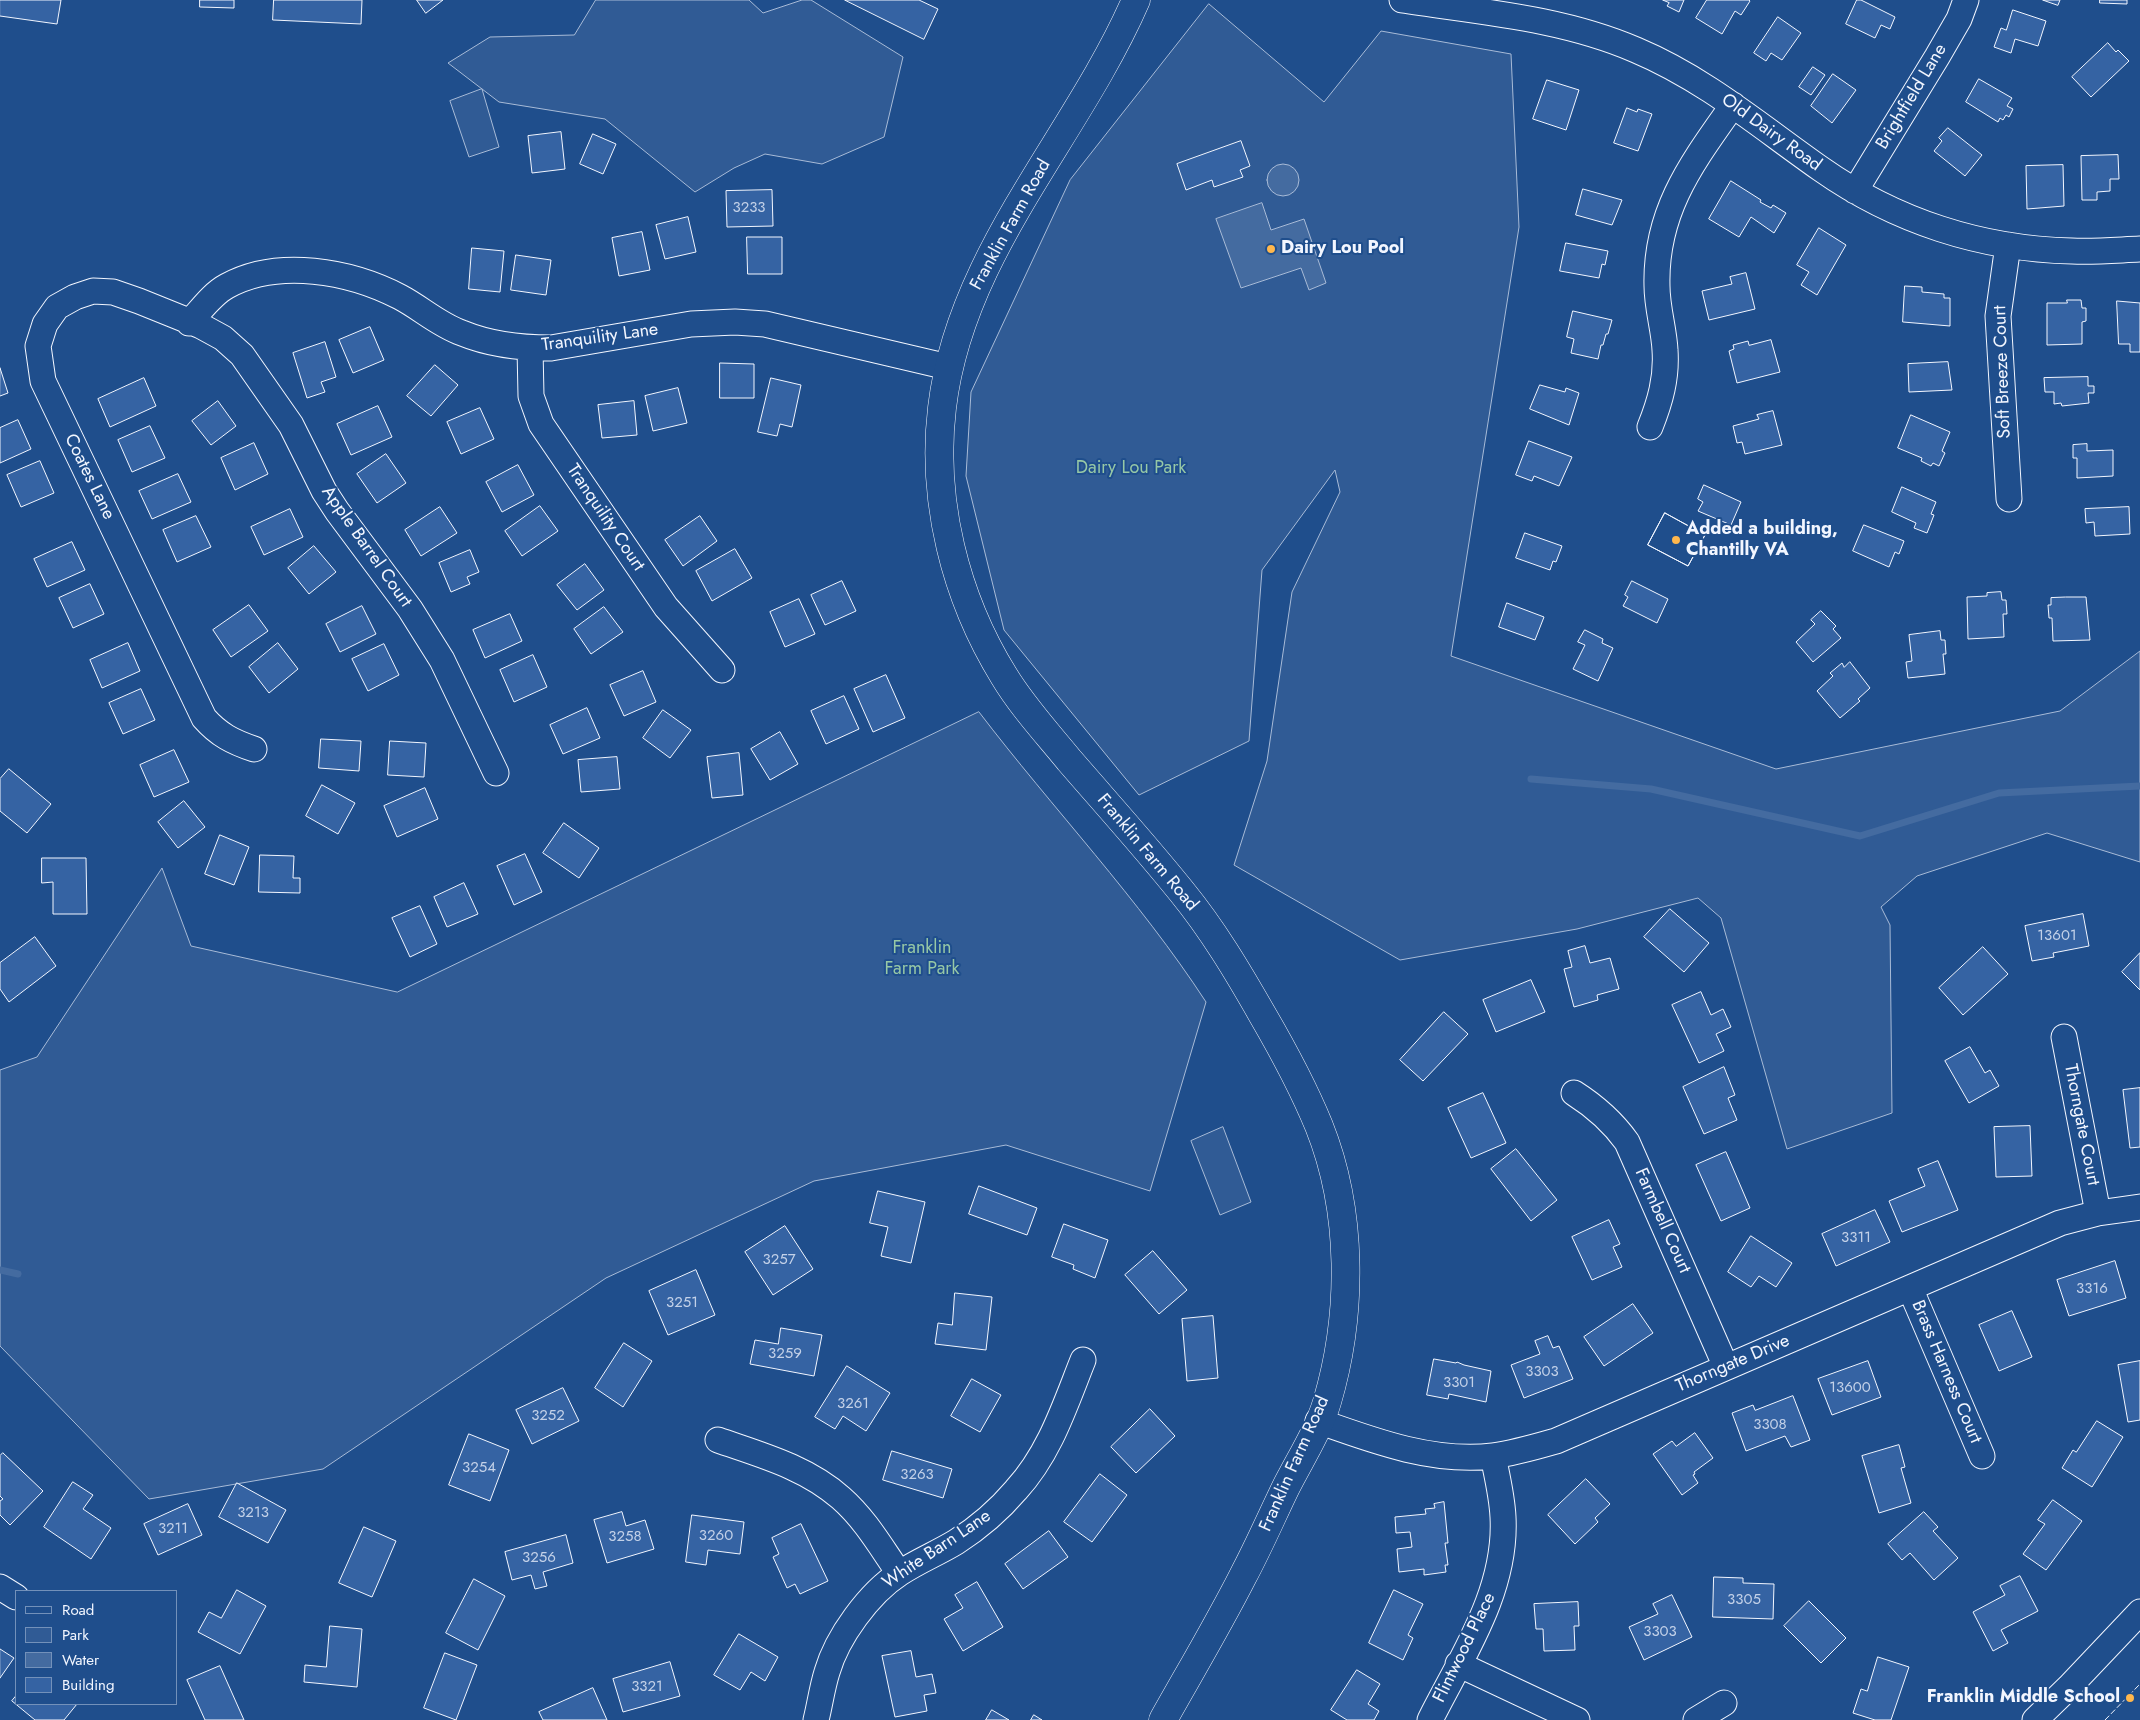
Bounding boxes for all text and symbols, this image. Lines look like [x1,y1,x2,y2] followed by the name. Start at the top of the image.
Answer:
[1872,40,1952,154] street label: Brightfield Lane
[1717,89,1825,177] street label: Old Dairy Road
[966,156,1056,294] street label: Franklin Farm Road
[732,199,766,217] house number: 3233
[1281,238,1404,260] place label: Dairy Lou Pool
[1265,243,1277,255] marker: Dairy Lou Pool
[1990,305,2016,439] street label: Soft Breeze Court
[540,319,660,357] street label: Tranquility Lane
[59,431,119,523] street label: Coates Lane
[1076,458,1186,480] park label: Dairy Lou Park
[561,460,649,576] street label: Tranquility Court
[316,482,416,612] street label: Apple Barrel Court
[1686,519,1838,562] place label: Added a building, Chantilly VA
[1670,534,1682,546] marker: Added a building, Chantilly VA
[1092,790,1202,916] street label: Franklin Farm Road
[2037,927,2077,945] house number: 13601
[885,938,959,981] park label: Franklin Farm Park
[2059,1062,2103,1188] street label: Thorngate Court
[1629,1165,1695,1277] street label: Farmbell Court
[1841,1229,1871,1247] house number: 3311
[762,1251,796,1269] house number: 3257
[2076,1280,2108,1298] house number: 3316
[666,1294,698,1312] house number: 3251
[1906,1297,1986,1447] street label: Brass Harness Court
[1673,1330,1793,1398] street label: Thorngate Drive
[768,1345,802,1363] house number: 3259
[1525,1363,1559,1381] house number: 3303
[1443,1374,1475,1392] house number: 3301
[1829,1379,1871,1397] house number: 13600
[1255,1393,1335,1535] street label: Franklin Farm Road
[837,1395,869,1413] house number: 3261
[531,1407,565,1425] house number: 3252
[1753,1416,1787,1434] house number: 3308
[462,1459,496,1477] house number: 3254
[900,1466,934,1484] house number: 3263
[237,1504,269,1522] house number: 3213
[879,1506,995,1594] street label: White Barn Lane
[158,1520,188,1538] house number: 3211
[699,1527,733,1545] house number: 3260
[608,1528,642,1546] house number: 3258
[522,1549,556,1567] house number: 3256
[15,1590,178,1705] legend
[1429,1590,1501,1706] street label: Flintwood Place
[1727,1591,1761,1609] house number: 3305
[62,1599,94,1621] text: Road
[1643,1623,1677,1641] house number: 3303
[62,1624,89,1646] text: Park
[62,1649,99,1671] text: Water
[62,1674,114,1696] text: Building
[631,1678,663,1696] house number: 3321
[1927,1687,2120,1709] place label: Franklin Middle School
[2124,1692,2136,1704] marker: Franklin Middle School

